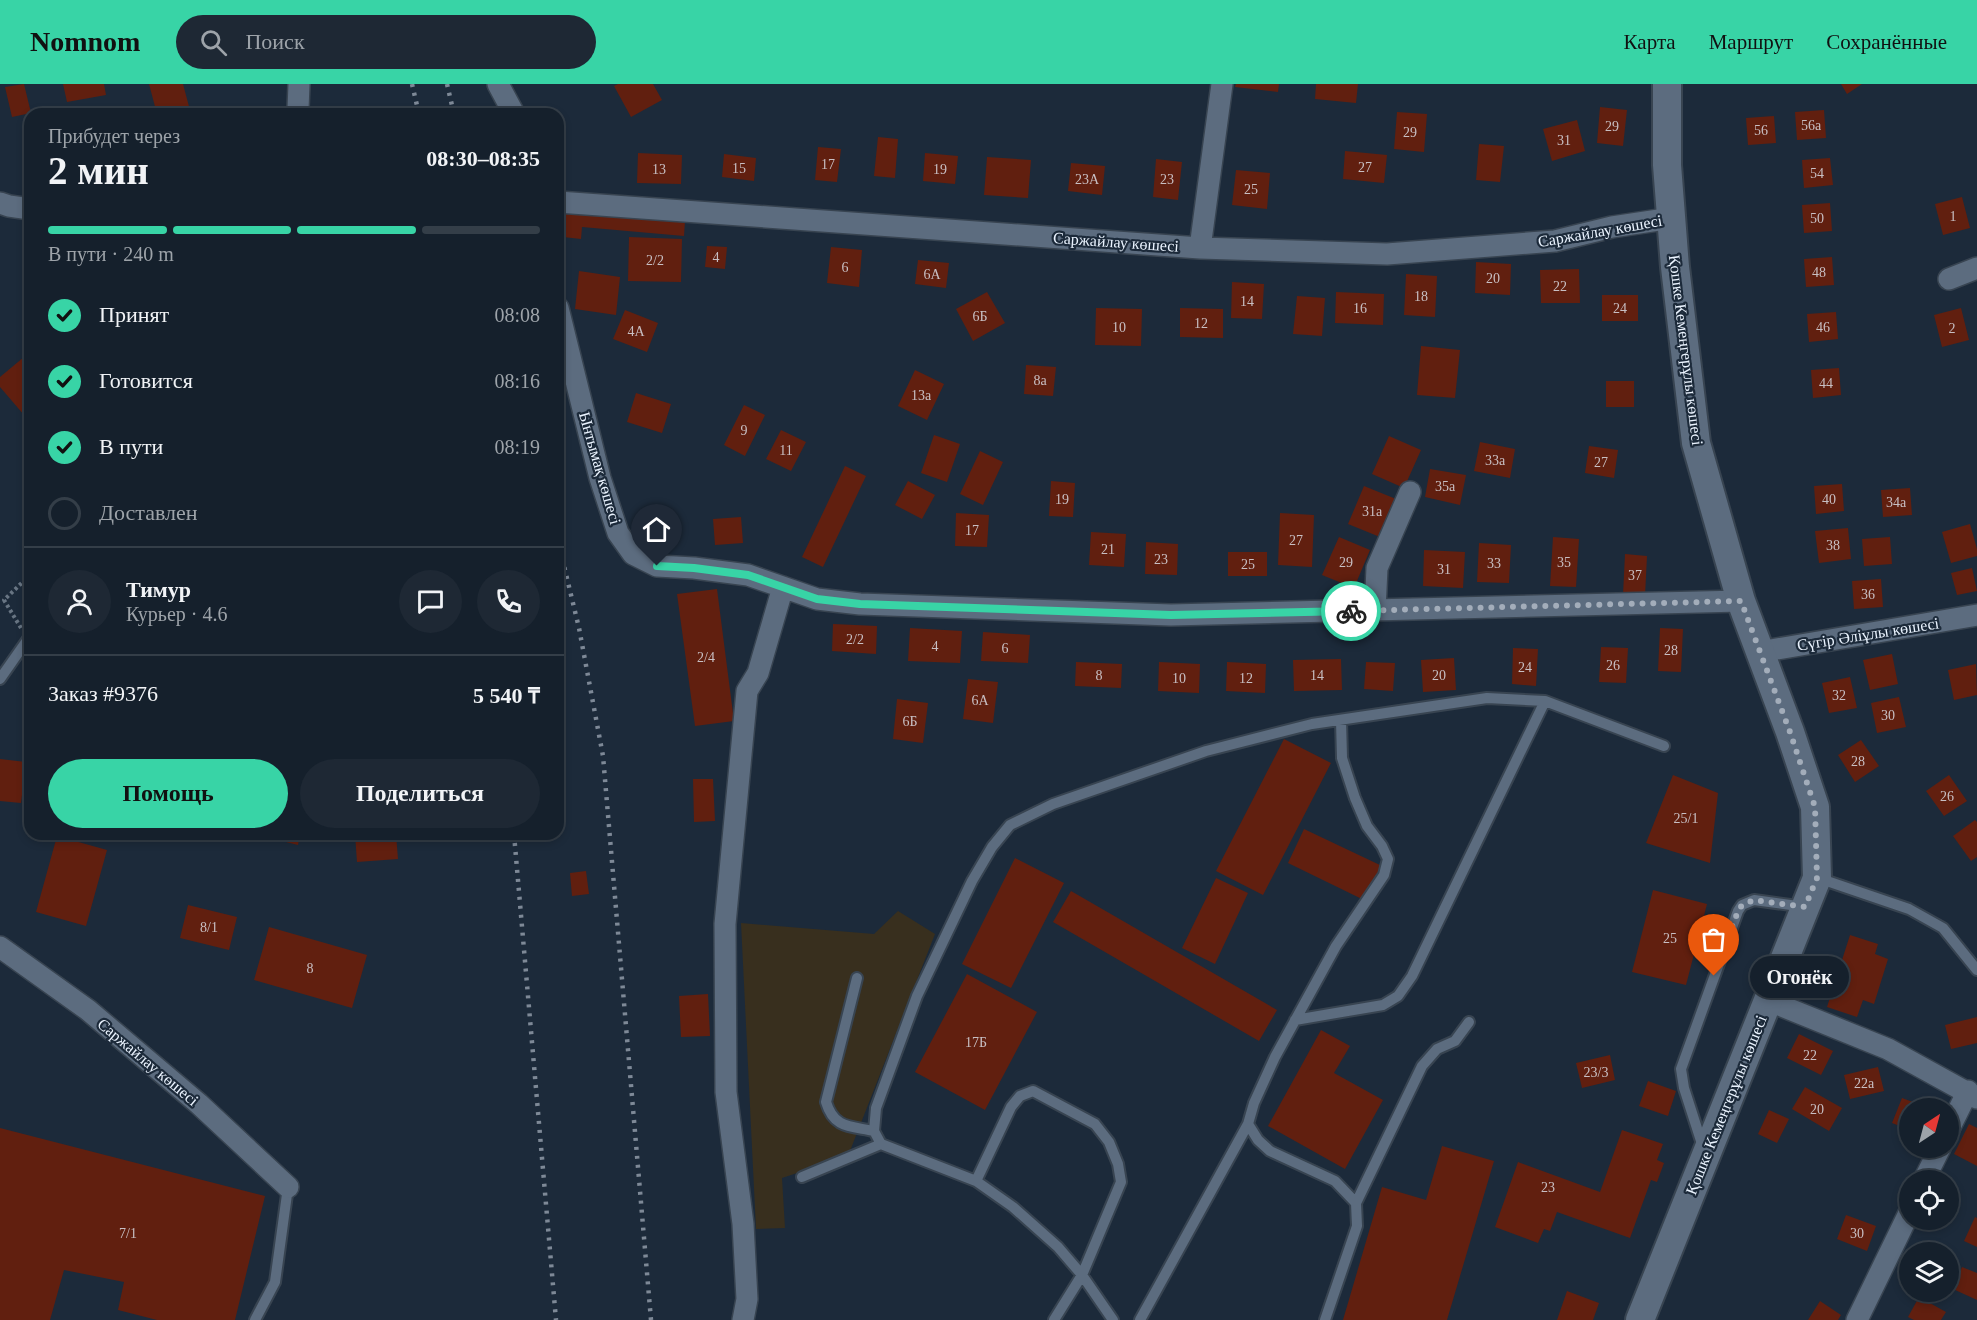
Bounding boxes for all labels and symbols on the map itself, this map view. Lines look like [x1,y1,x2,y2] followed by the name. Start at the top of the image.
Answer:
[1801,118,1822,133] house number: 56а
[1605,119,1619,134] house number: 29
[1754,123,1768,138] house number: 56
[1403,125,1417,140] house number: 29
[1557,133,1571,148] house number: 31
[821,157,835,172] house number: 17
[1358,160,1372,175] house number: 27
[732,161,746,176] house number: 15
[652,162,666,177] house number: 13
[933,162,947,177] house number: 19
[1810,166,1824,181] house number: 54
[1075,172,1100,187] house number: 23А
[1160,172,1174,187] house number: 23
[1244,182,1258,197] house number: 25
[1950,209,1957,224] house number: 1
[1810,211,1824,226] house number: 50
[1537,212,1664,251] street label: Саржайлау көшесі
[1053,229,1180,256] street label: Саржайлау көшесі
[713,250,720,265] house number: 4
[646,253,664,268] house number: 2/2
[1665,254,1706,447] street label: Қошке Кемеңгерұлы көшесі
[842,260,849,275] house number: 6
[1812,265,1826,280] house number: 48
[923,267,941,282] house number: 6А
[1486,271,1500,286] house number: 20
[1553,279,1567,294] house number: 22
[1414,289,1428,304] house number: 18
[1240,294,1254,309] house number: 14
[1353,301,1367,316] house number: 16
[1613,301,1627,316] house number: 24
[972,309,988,324] house number: 6Б
[1194,316,1208,331] house number: 12
[1112,320,1126,335] house number: 10
[1816,320,1830,335] house number: 46
[1949,321,1956,336] house number: 2
[627,324,645,339] house number: 4А
[1033,373,1047,388] house number: 8а
[1819,376,1833,391] house number: 44
[911,388,932,403] house number: 13а
[575,410,624,527] street label: Ынтымақ көшесі
[741,423,748,438] house number: 9
[779,443,793,458] house number: 11
[1485,453,1506,468] house number: 33а
[1594,455,1608,470] house number: 27
[1435,479,1456,494] house number: 35а
[1055,492,1069,507] house number: 19
[1822,492,1836,507] house number: 40
[1886,495,1907,510] house number: 34а
[631,504,682,566] pin
[1362,504,1383,519] house number: 31а
[965,523,979,538] house number: 17
[1289,533,1303,548] house number: 27
[1826,538,1840,553] house number: 38
[1101,542,1115,557] house number: 21
[1154,552,1168,567] house number: 23
[1339,555,1353,570] house number: 29
[1557,555,1571,570] house number: 35
[1487,556,1501,571] house number: 33
[1241,557,1255,572] house number: 25
[1437,562,1451,577] house number: 31
[1628,568,1642,583] house number: 37
[1321,581,1381,641] courier
[1861,587,1875,602] house number: 36
[1796,614,1941,655] street label: Сүгір Әліұлы көшесі
[846,632,864,647] house number: 2/2
[932,639,939,654] house number: 4
[1002,641,1009,656] house number: 6
[1664,643,1678,658] house number: 28
[697,650,715,665] house number: 2/4
[1606,658,1620,673] house number: 26
[1518,660,1532,675] house number: 24
[1096,668,1103,683] house number: 8
[1310,668,1324,683] house number: 14
[1432,668,1446,683] house number: 20
[1172,671,1186,686] house number: 10
[1239,671,1253,686] house number: 12
[1832,688,1846,703] house number: 32
[971,693,989,708] house number: 6А
[1881,708,1895,723] house number: 30
[902,714,918,729] house number: 6Б
[1851,754,1865,769] house number: 28
[1940,789,1954,804] house number: 26
[1674,811,1698,826] house number: 25/1
[1688,914,1739,976] pin
[200,920,218,935] house number: 8/1
[1663,931,1677,946] house number: 25
[1750,955,1849,997] callout: Огонёк
[307,961,314,976] house number: 8
[1682,1012,1771,1197] street label: Қошке Кемеңгерұлы көшесі
[94,1015,202,1110] street label: Саржайлау көшесі
[965,1035,987,1050] house number: 17Б
[1803,1048,1817,1063] house number: 22
[1584,1065,1608,1080] house number: 23/3
[1854,1076,1875,1091] house number: 22а
[1899,1098,1959,1158] north arrow
[1810,1102,1824,1117] house number: 20
[1541,1180,1555,1195] house number: 23
[119,1226,137,1241] house number: 7/1
[1850,1226,1864,1241] house number: 30

